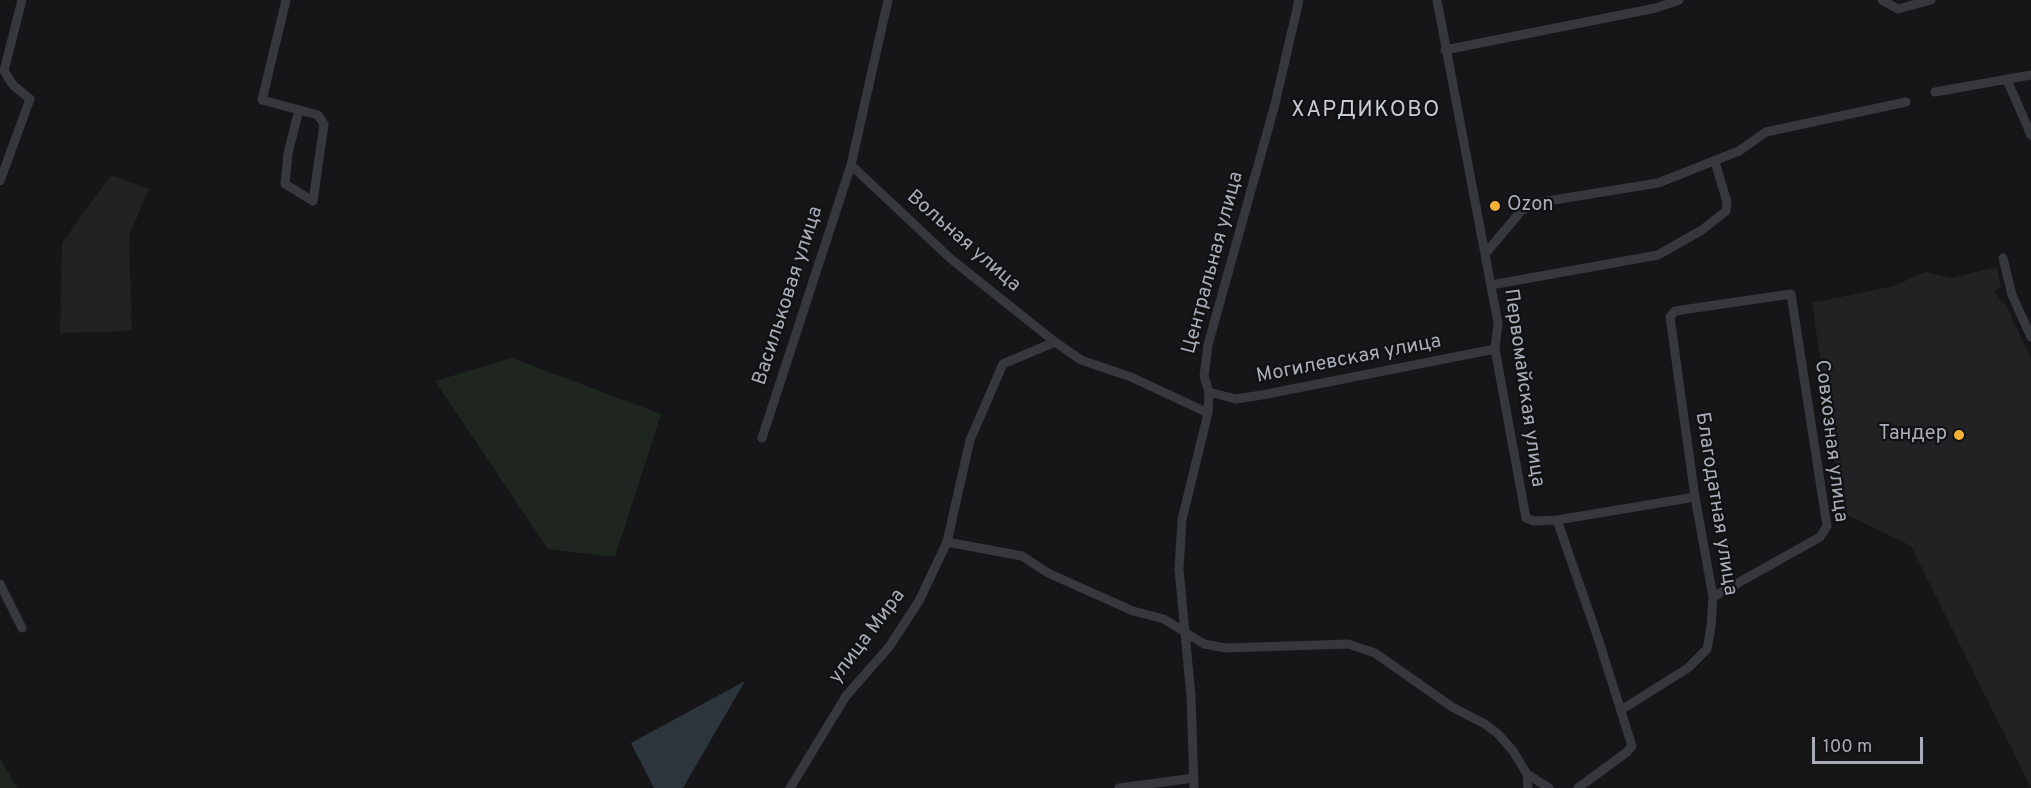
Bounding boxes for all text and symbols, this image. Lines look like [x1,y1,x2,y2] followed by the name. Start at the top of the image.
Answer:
[1291,99,1441,125] district label: ХАРДИКОВО
[1178,169,1250,357] street label: Центральная улица
[901,186,1025,298] street label: Вольная улица
[1507,194,1553,218] place label: Ozon
[1488,199,1502,213] marker: Ozon
[749,204,829,388] street label: Васильковая улица
[1497,287,1549,489] street label: Первомайская улица
[1255,330,1443,390] street label: Могилевская улица
[1808,358,1852,524] street label: Совхозная улица
[1689,411,1741,597] street label: Благодатная улица
[1879,423,1947,447] place label: Тандер
[1952,428,1966,442] marker: Тандер
[825,585,911,689] street label: улица Мира
[1815,725,1926,763] scale bar
[1823,736,1872,759] text: 100 m

